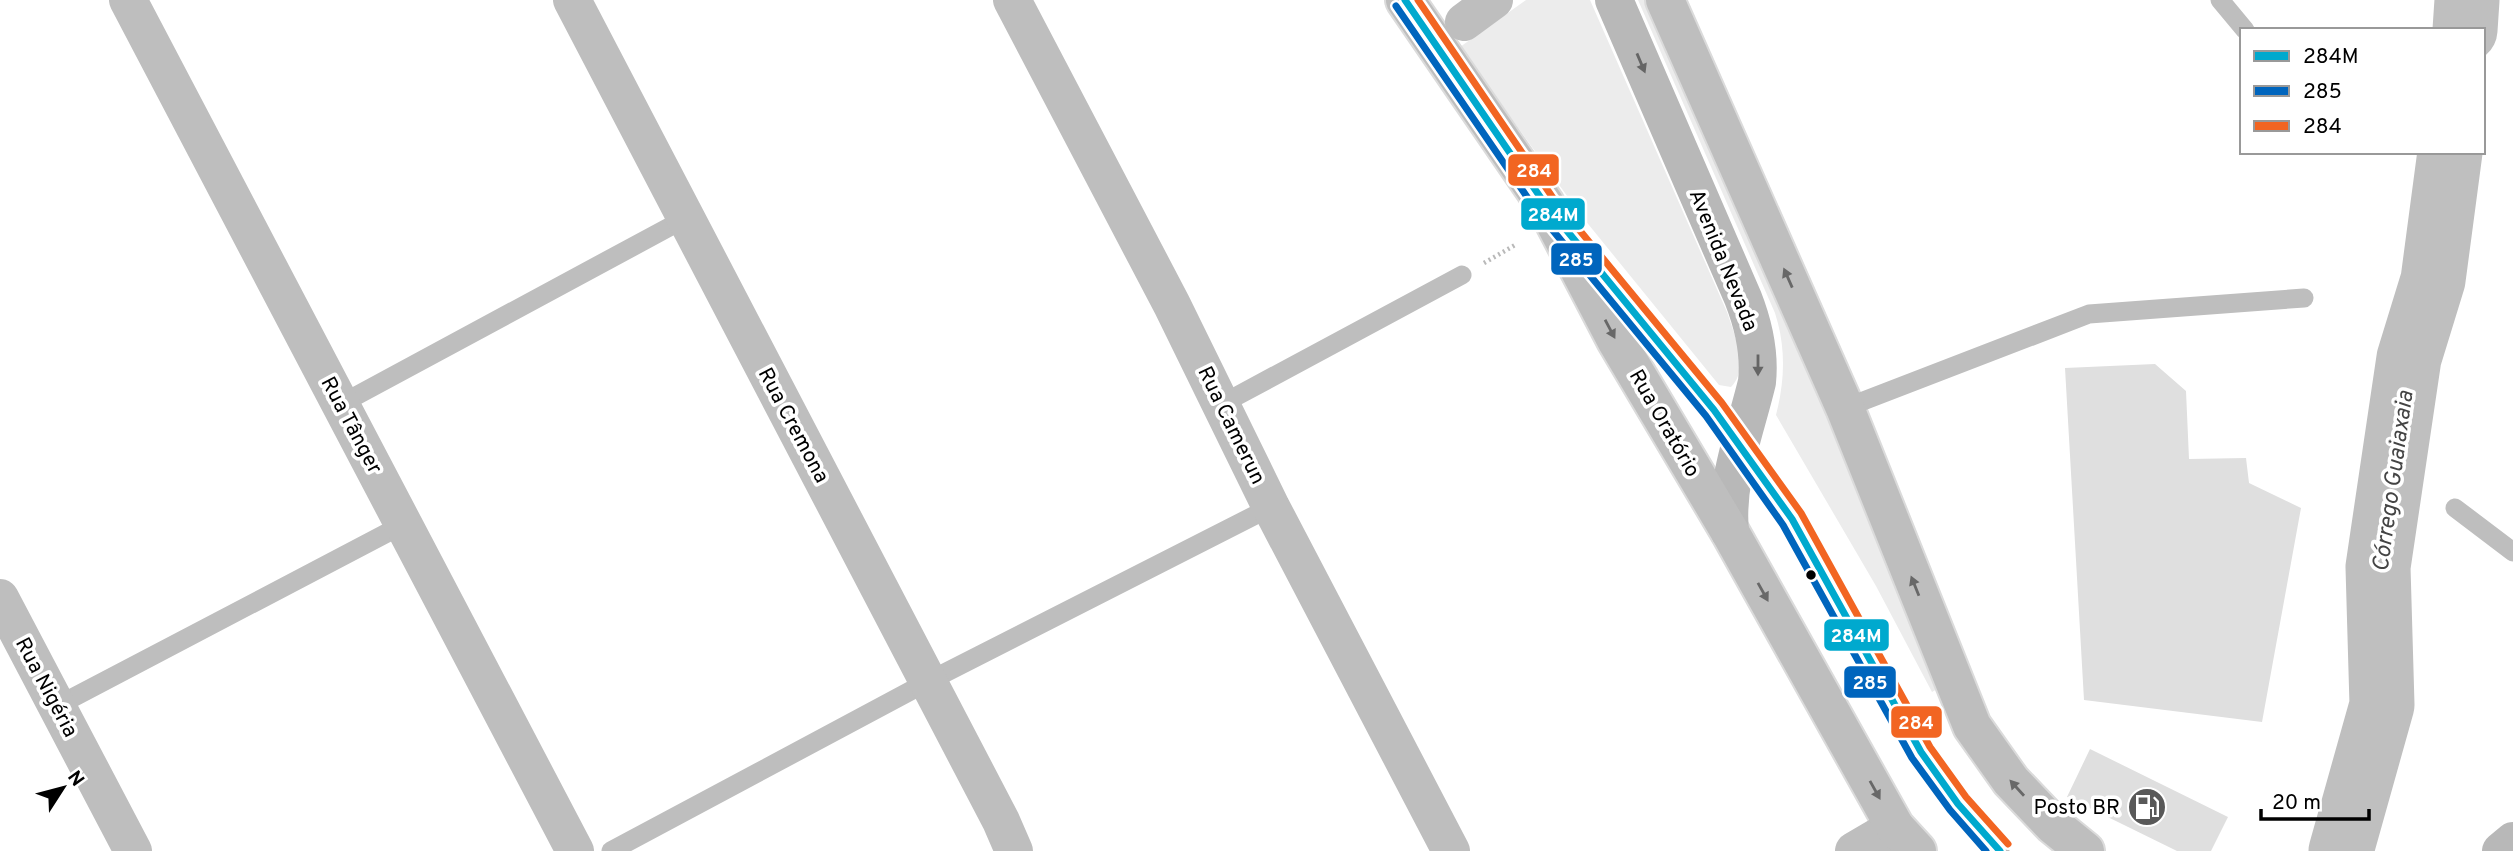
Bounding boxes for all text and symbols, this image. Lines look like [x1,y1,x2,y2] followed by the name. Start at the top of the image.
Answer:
[2240,28,2485,154] legend
[2303,44,2359,71] text: 284M
[1636,52,1647,73] one-way arrow
[2303,79,2342,106] text: 285
[2303,114,2342,141] text: 284
[1507,153,1560,187] line badge: 284
[1516,160,1552,184] text: 284
[1682,186,1763,335] street label: Avenida Nevada
[1520,197,1586,231] line badge: 284M
[1527,204,1579,228] text: 284M
[1550,242,1603,276] line badge: 285
[1558,249,1594,273] text: 285
[1782,268,1793,289] one-way arrow
[1605,319,1616,339] one-way arrow
[1752,354,1764,376] one-way arrow
[1190,362,1271,489] street label: Rua Camerun
[751,363,834,488] street label: Rua Cremona
[1622,365,1705,482] street label: Rua Oratório
[314,372,388,479] street label: Rua Tânger
[2367,389,2422,574] water label: Córrego Guaiaxaia
[1804,568,1818,582] unlabelled marker
[1910,575,1921,596] one-way arrow
[1757,582,1769,602] one-way arrow
[1823,618,1890,652] line badge: 284M
[1830,625,1882,649] text: 284M
[8,633,83,742] street label: Rua Nigéria
[1843,665,1897,699] line badge: 285
[1852,672,1888,696] text: 285
[1890,705,1943,739] line badge: 284
[1898,712,1934,736] text: 284
[28,753,98,823] north arrow
[61,767,89,792] text: N
[2261,778,2370,822] scale bar
[1869,780,1881,800] one-way arrow
[2010,780,2026,797] one-way arrow
[2126,786,2168,828] fuel station icon: Posto BR
[2272,790,2321,817] text: 20 m
[2034,795,2120,822] place label: Posto BR

